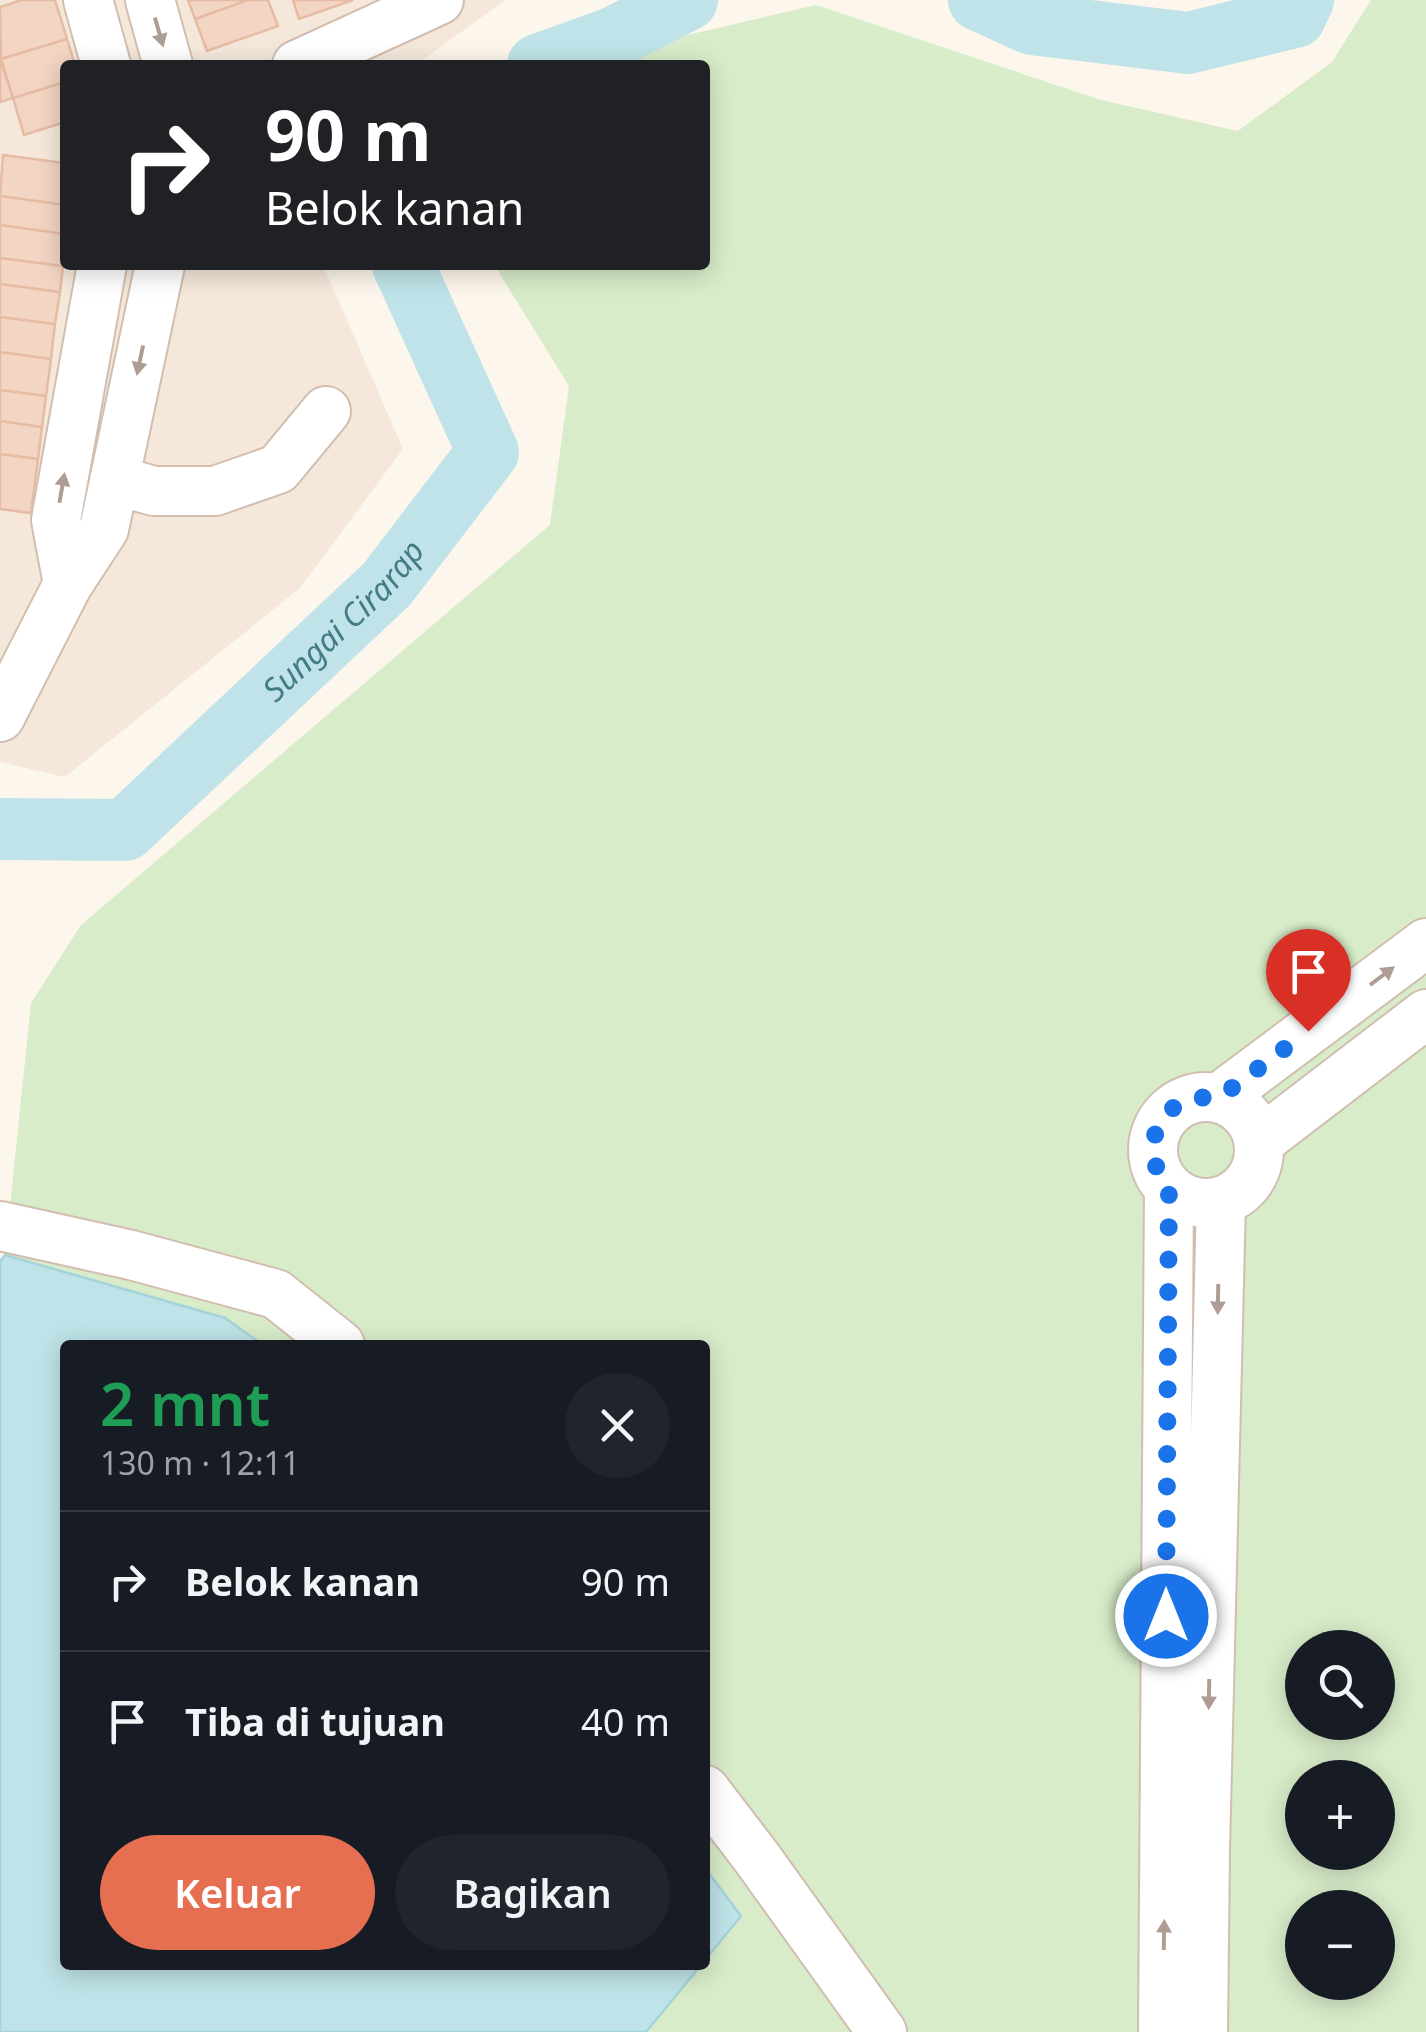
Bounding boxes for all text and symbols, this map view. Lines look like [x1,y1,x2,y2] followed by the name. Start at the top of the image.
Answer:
[152,18,167,48] one-way arrow
[265,86,432,182] text: 90 m
[100,100,230,230] icon: right
[265,177,524,238] text: Belok kanan
[132,345,147,376] one-way arrow
[55,472,70,503] one-way arrow
[253,530,433,710] water label: Sungai Cirarap
[1266,929,1351,1032] pin
[1281,944,1336,999] icon: arrive
[1369,966,1396,986] one-way arrow
[1210,1283,1226,1315] one-way arrow
[100,1362,270,1444] text: 2 mnt
[565,1373,670,1478] button: close
[100,1441,300,1484] text: 130 m · 12:11
[100,1554,155,1609] icon: right
[185,1555,420,1607] text: Belok kanan
[581,1555,670,1607] text: 90 m
[1114,1564,1218,1668] position arrow
[1285,1630,1395,2000] map controls
[1285,1630,1395,1740] button: search
[1201,1678,1217,1710] one-way arrow
[100,1694,155,1749] icon: arrive
[185,1695,445,1747] text: Tiba di tujuan
[581,1695,670,1747] text: 40 m
[1285,1760,1395,1870] button: +
[100,1835,375,1950] button: Keluar
[395,1835,670,1950] button: Bagikan
[1285,1890,1395,2000] button: −
[1156,1918,1172,1950] one-way arrow

